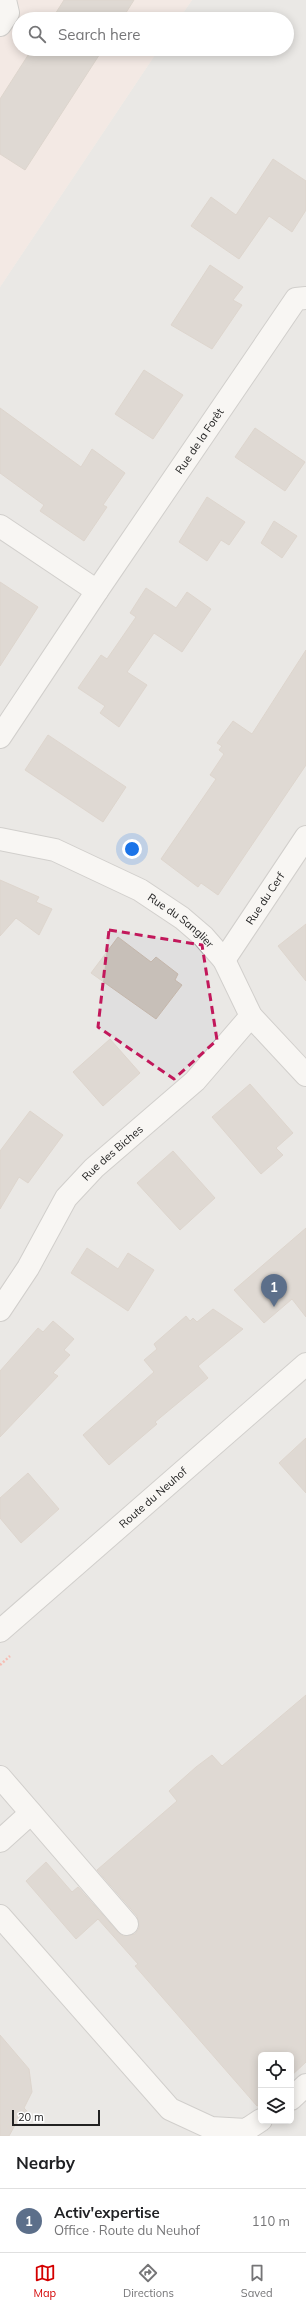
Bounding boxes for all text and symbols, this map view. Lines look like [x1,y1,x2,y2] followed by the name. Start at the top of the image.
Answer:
[12,12,294,56] search box
[26,23,48,45] icon: search
[58,25,140,44] text: Search here
[172,405,227,476] street label: Rue de la Forêt
[122,839,142,859] your location
[243,869,288,927] street label: Rue du Cerf
[145,890,217,950] street label: Rue du Sanglier
[79,1122,146,1184] street label: Rue des Biches
[261,1274,287,1307] pin: 1
[116,1464,190,1531] street label: Route du Neuhof
[258,2052,294,2124] map controls
[258,2052,294,2088] button: locate
[258,2088,294,2124] button: layers
[12,2108,100,2127] scale bar
[18,2110,44,2124] text: 20 m
[16,2152,75,2173] text: Nearby
[54,2203,160,2222] text: Activ'expertise
[25,2213,33,2229] text: 1
[252,2213,290,2229] text: 110 m
[54,2222,200,2238] text: Office · Route du Neuhof
[33,2262,56,2300] tab: Map
[123,2262,174,2300] tab: Directions
[241,2262,273,2300] tab: Saved

